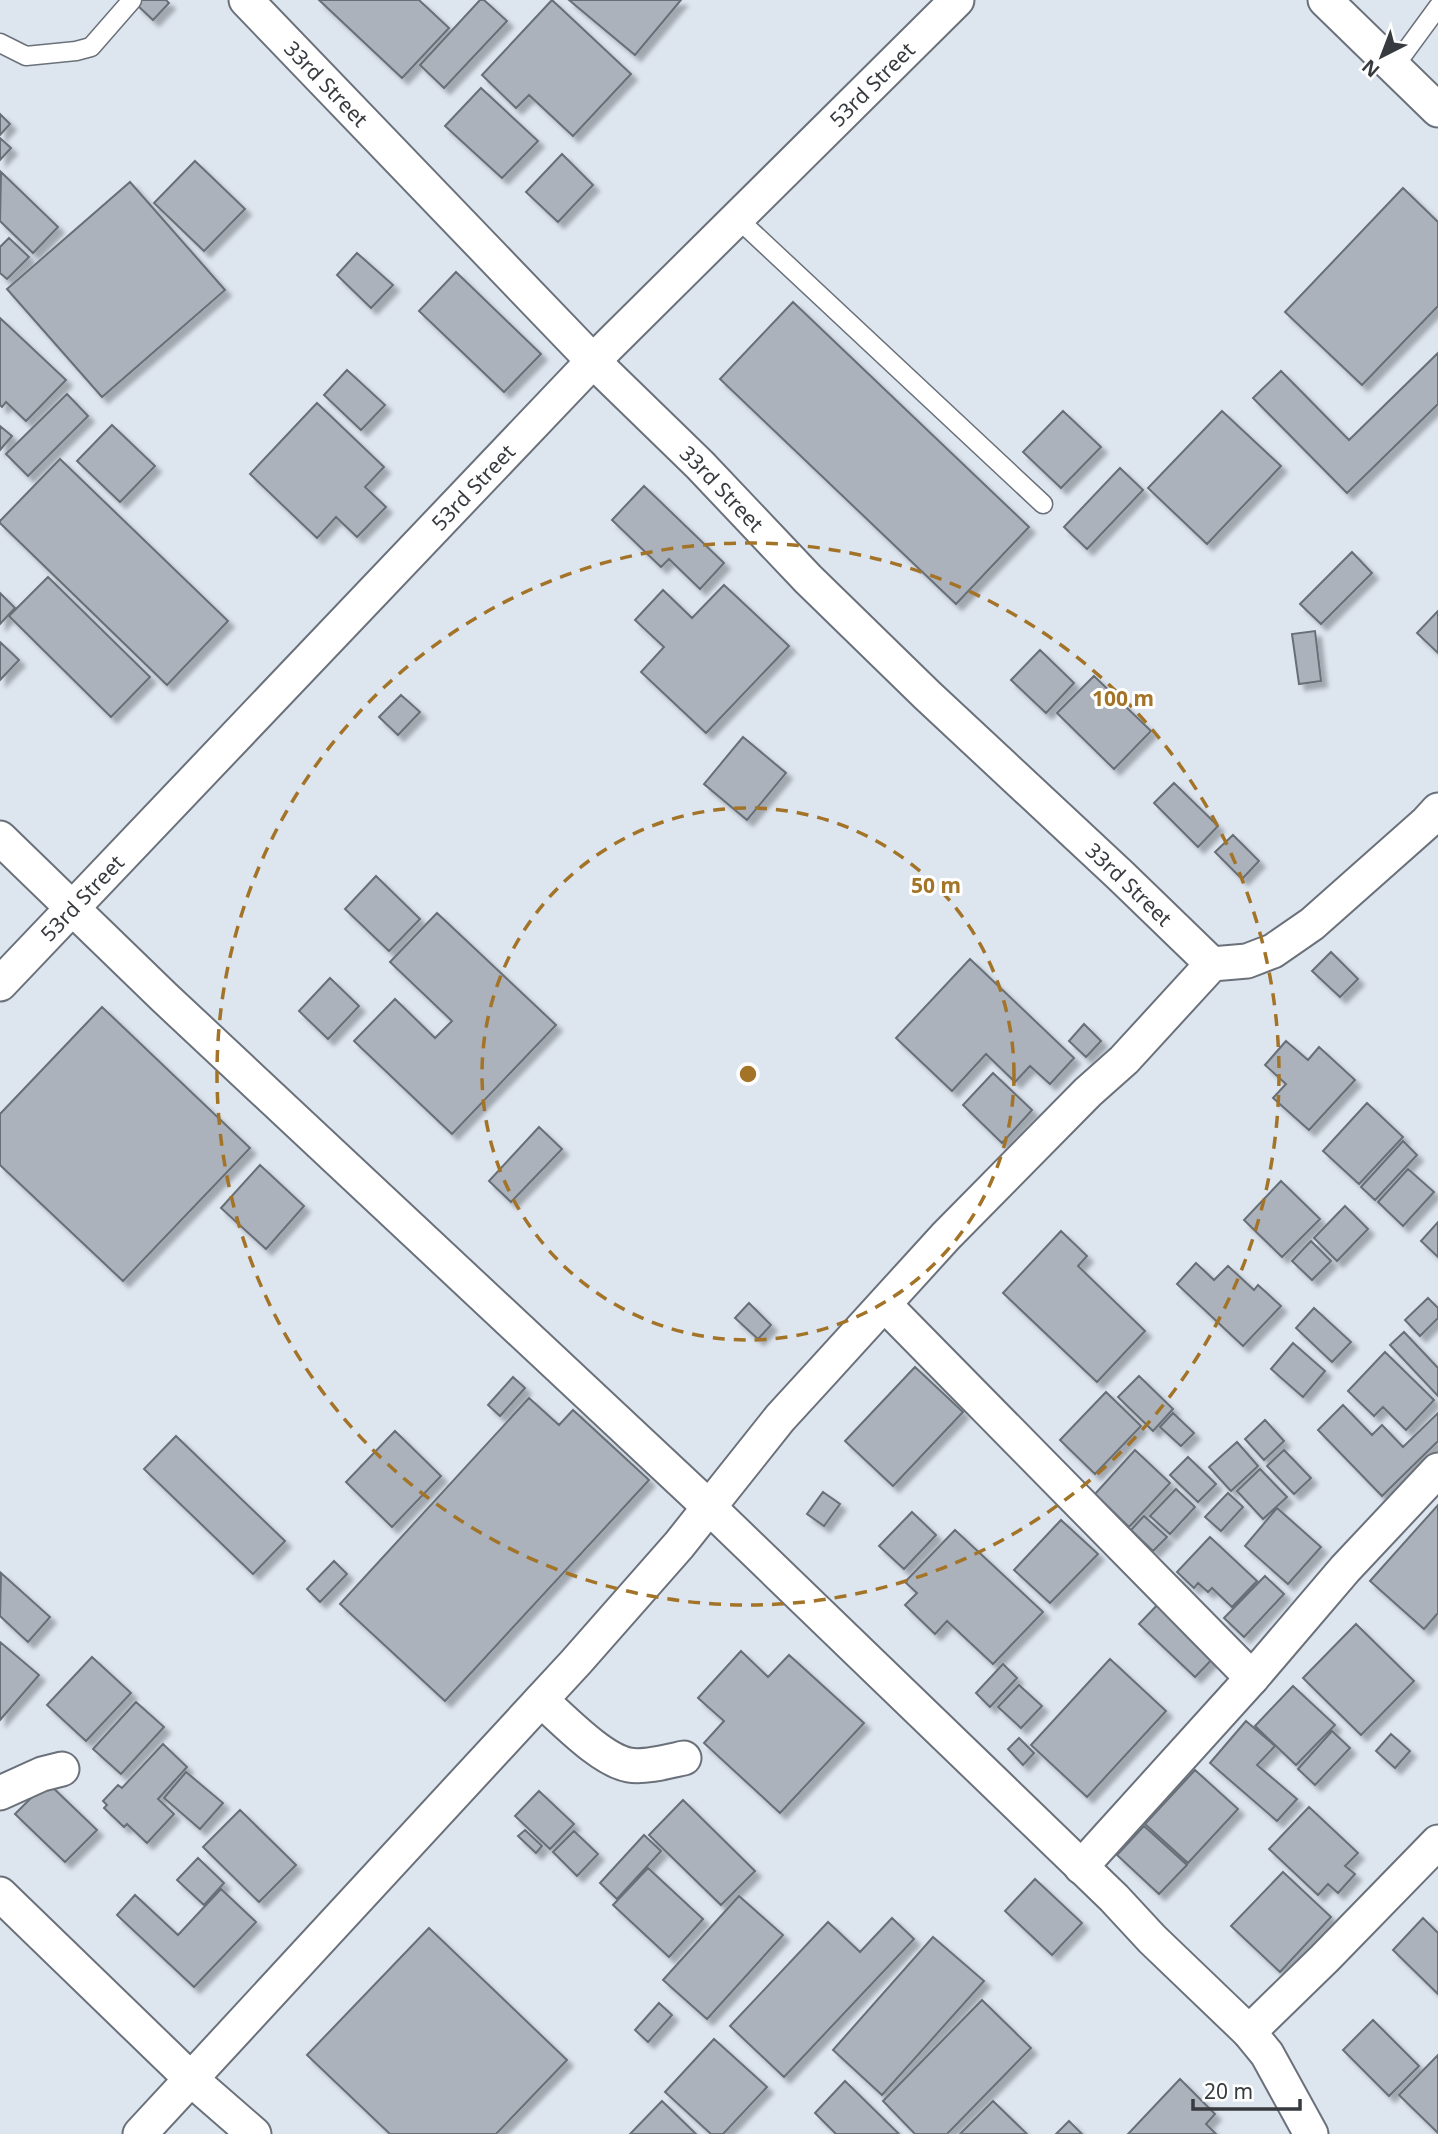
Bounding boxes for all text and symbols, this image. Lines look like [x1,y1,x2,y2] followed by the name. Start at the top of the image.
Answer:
[1347,21,1417,91] north arrow
[278,34,375,133] street label: 33rd Street
[823,36,921,133] street label: 53rd Street
[1356,54,1385,83] text: N
[425,438,521,536] street label: 53rd Street
[674,439,770,538] street label: 33rd Street
[1092,684,1154,712] text: 100 m
[1080,836,1179,932] street label: 33rd Street
[34,848,130,947] street label: 53rd Street
[911,871,961,899] text: 50 m
[736,1062,760,1086] centre of rings
[1193,2068,1300,2112] scale bar
[1204,2077,1253,2105] text: 20 m

